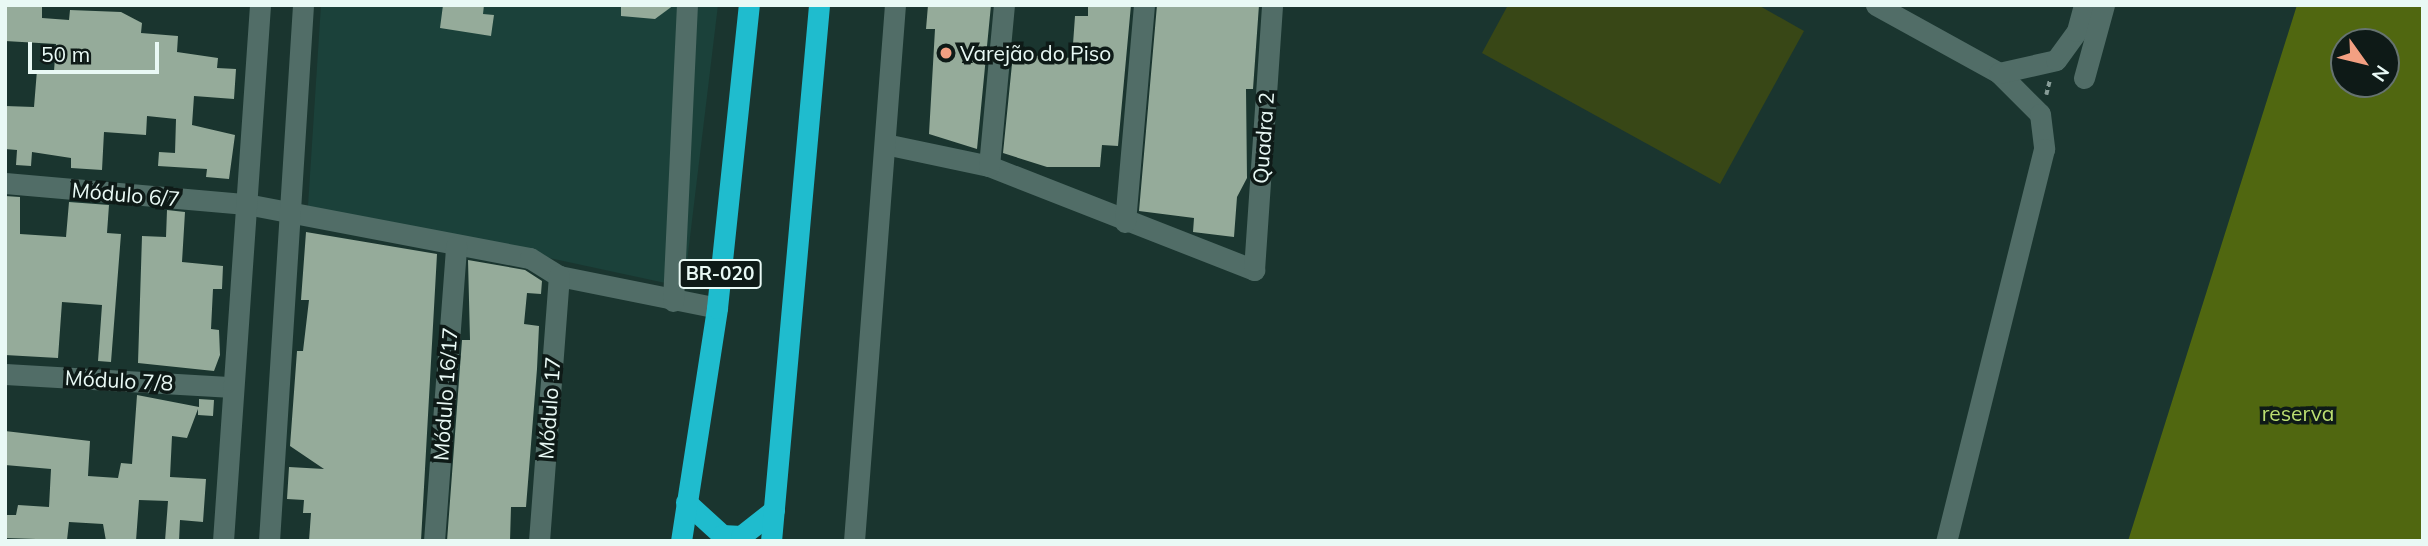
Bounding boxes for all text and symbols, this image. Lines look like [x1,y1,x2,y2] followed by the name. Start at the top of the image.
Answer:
[32,28,163,72] scale bar
[2330,28,2400,98] north arrow
[960,40,1111,66] place label: Varejão do Piso
[41,41,90,67] text: 50 m
[938,45,954,61] marker: Varejão do Piso
[2367,61,2395,86] text: N
[1247,91,1279,185] street label: Quadra 2
[71,177,181,211] street label: Módulo 6/7
[678,258,762,290] road number: BR-020
[428,326,462,462] street label: Módulo 16/17
[533,356,565,460] street label: Módulo 17
[64,365,174,395] street label: Módulo 7/8
[2262,400,2334,426] park label: reserva

